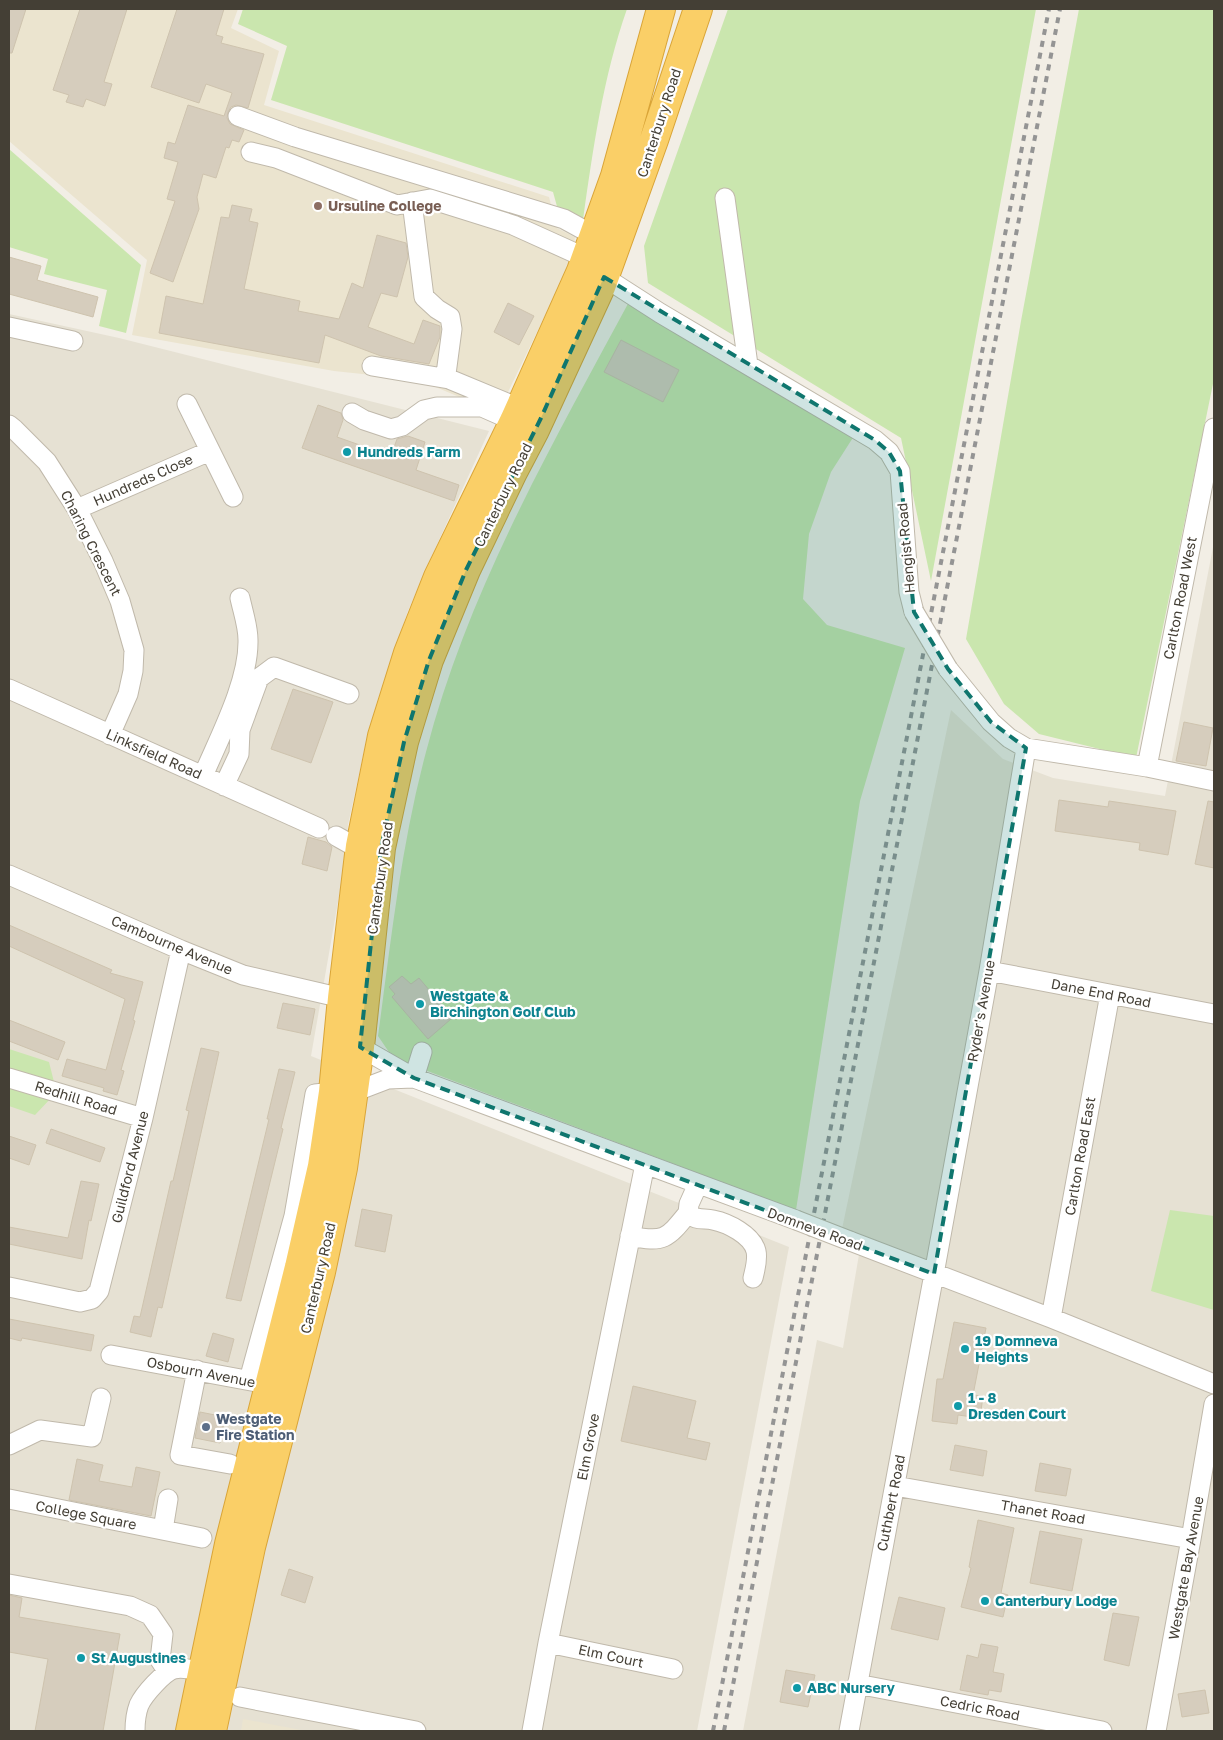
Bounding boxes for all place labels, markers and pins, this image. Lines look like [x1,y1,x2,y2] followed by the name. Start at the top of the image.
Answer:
[328,197,441,214] place label: Ursuline College
[312,200,324,212] marker: Ursuline College
[357,443,460,460] place label: Hundreds Farm
[341,446,353,458] marker: Hundreds Farm
[430,987,576,1020] place label: Westgate & Birchington Golf Club
[414,998,426,1010] marker: Westgate & Birchington Golf Club
[975,1332,1058,1365] place label: 19 Domneva Heights
[959,1343,971,1355] marker: 19 Domneva Heights
[968,1389,1067,1422] place label: 1 - 8 Dresden Court
[952,1400,964,1412] marker: 1 - 8 Dresden Court
[216,1410,294,1443] place label: Westgate Fire Station
[200,1421,212,1433] marker: Westgate Fire Station
[995,1592,1117,1609] place label: Canterbury Lodge
[979,1595,991,1607] marker: Canterbury Lodge
[91,1649,186,1666] place label: St Augustines
[75,1652,87,1664] marker: St Augustines
[807,1679,896,1696] place label: ABC Nursery
[791,1682,803,1694] marker: ABC Nursery

